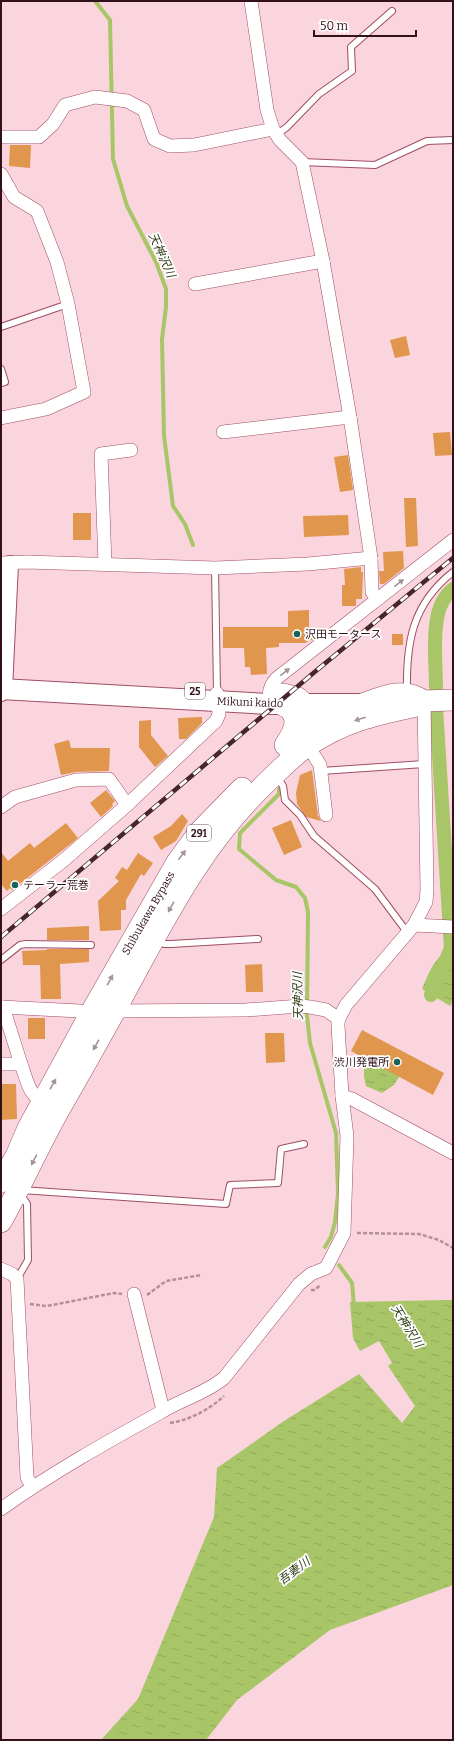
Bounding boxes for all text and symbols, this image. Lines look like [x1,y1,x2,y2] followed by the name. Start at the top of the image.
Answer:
[314,12,416,38] scale bar
[320,19,349,33] text: 50 m
[146,230,179,282] water label: 天神沢川
[393,579,404,588] one-way arrow
[305,628,381,641] place label: 沢田モータース
[292,629,302,639] marker: 沢田モータース
[280,667,291,676] one-way arrow
[185,683,205,699] road number: 25
[217,695,283,710] street label: Mikuni kaido
[354,717,366,723] one-way arrow
[187,825,211,841] road number: 291
[177,850,186,861] one-way arrow
[119,869,178,957] street label: Shibukawa Bypass
[23,879,89,892] place label: テーラー荒巻
[10,880,20,890] marker: テーラー荒巻
[168,902,175,913] one-way arrow
[291,970,305,1020] water label: 天神沢川
[106,974,113,986] one-way arrow
[92,1039,99,1051] one-way arrow
[334,1056,390,1069] place label: 渋川発電所
[392,1057,402,1067] marker: 渋川発電所
[49,1078,56,1090] one-way arrow
[31,1154,37,1165] one-way arrow
[388,1302,427,1352] water label: 天神沢川
[275,1553,314,1587] water label: 吾妻川

